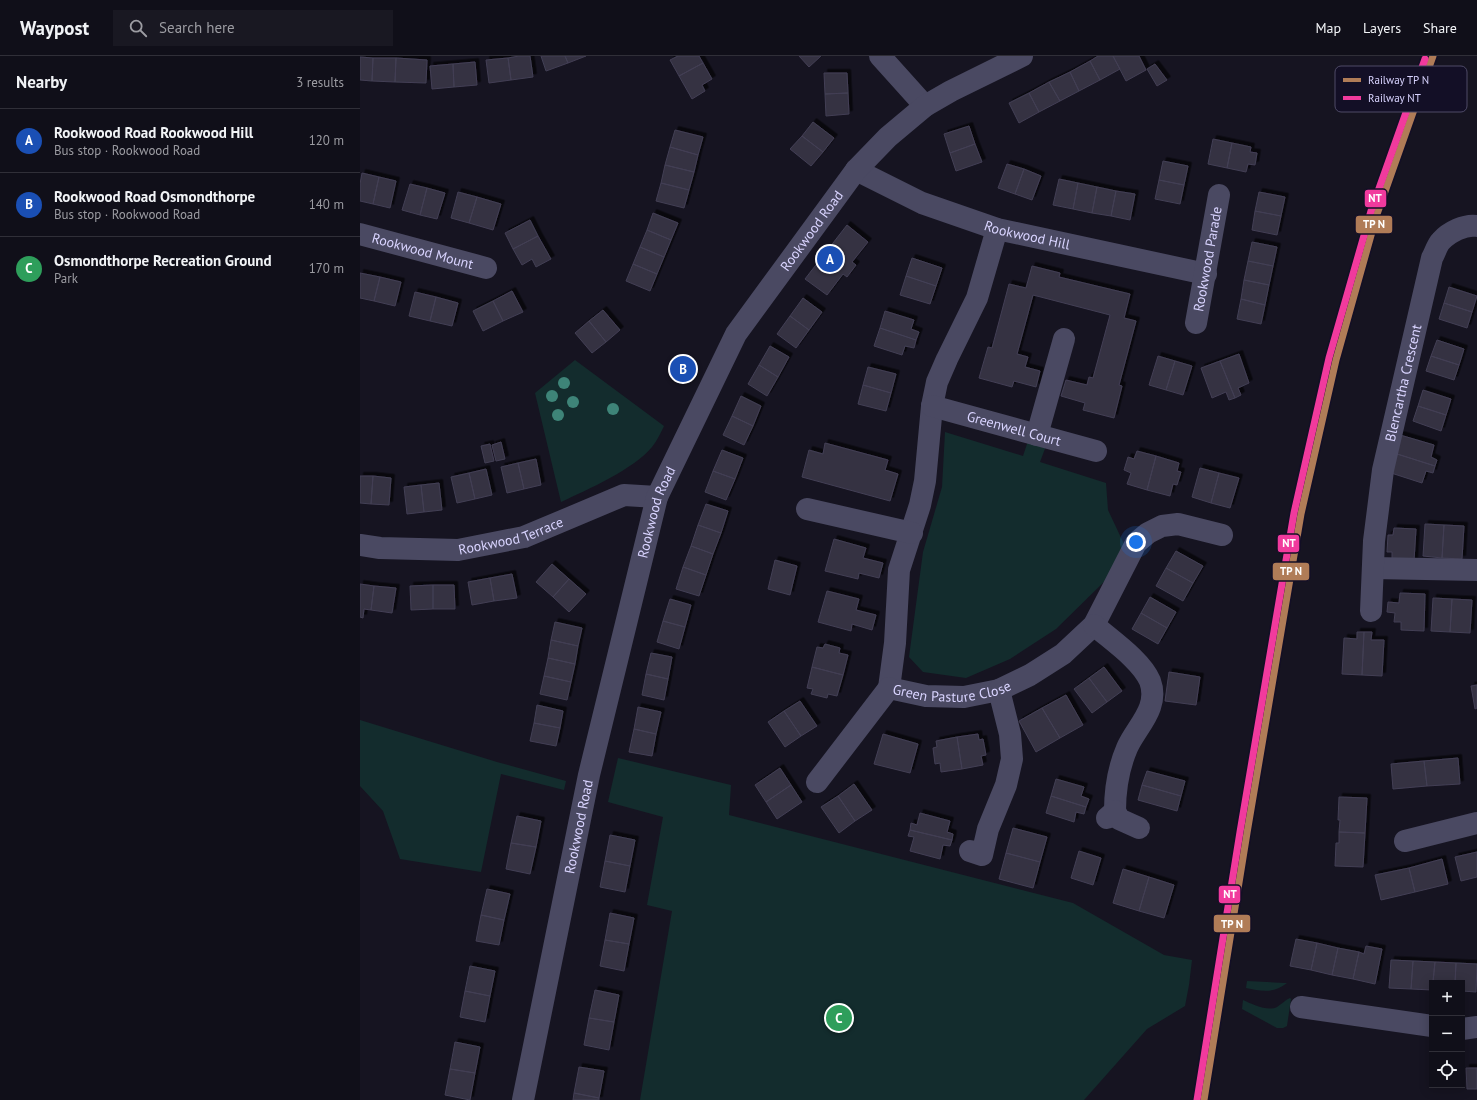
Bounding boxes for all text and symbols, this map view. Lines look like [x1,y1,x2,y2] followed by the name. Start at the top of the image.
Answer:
[113,10,393,46] search box
[20,16,89,40] text: Waypost
[127,17,149,39] icon: search
[159,18,235,37] text: Search here
[1315,19,1341,37] text: Map
[1363,19,1401,37] text: Layers
[1423,19,1457,37] text: Share
[1335,66,1467,112] legend
[16,71,67,93] text: Nearby
[1368,73,1429,87] text: Railway TP N
[296,74,344,91] text: 3 results
[1368,91,1421,105] text: Railway NT
[54,123,253,142] text: Rookwood Road Rookwood Hill
[25,132,33,149] text: A
[309,132,344,149] text: 120 m
[54,142,200,159] text: Bus stop · Rookwood Road
[54,187,255,206] text: Rookwood Road Osmondthorpe
[776,187,847,275] street label: Rookwood Road
[1364,189,1387,208] line badge: NT
[1368,191,1382,205] text: NT
[25,196,33,213] text: B
[309,196,344,213] text: 140 m
[1189,205,1226,313] street label: Rookwood Parade
[54,206,200,223] text: Bus stop · Rookwood Road
[1355,215,1393,234] line badge: TP N
[982,216,1072,253] street label: Rookwood Hill
[1363,217,1385,231] text: TP N
[370,229,476,273] street label: Rookwood Mount
[817,244,843,274] pin: A
[54,251,272,270] text: Osmondthorpe Recreation Ground
[25,260,33,277] text: C
[309,260,344,277] text: 170 m
[54,270,78,287] text: Park
[1381,322,1425,443] street label: Blencartha Crescent
[670,354,696,384] pin: B
[965,407,1063,450] street label: Greenwell Court
[633,463,679,560] street label: Rookwood Road
[457,513,566,559] street label: Rookwood Terrace
[1126,532,1146,552] your location
[1277,534,1300,553] line badge: NT
[1282,536,1296,550] text: NT
[1272,562,1310,581] line badge: TP N
[1280,564,1302,578] text: TP N
[891,677,1014,706] street label: Green Pasture Close
[560,778,597,875] street label: Rookwood Road
[1218,885,1241,904] line badge: NT
[1223,887,1237,901] text: NT
[1213,914,1251,933] line badge: TP N
[1221,917,1243,931] text: TP N
[1429,980,1465,1088] map controls
[1429,980,1465,1016] button: +
[826,1003,852,1033] pin: C
[1429,1016,1465,1052] button: −
[1429,1052,1465,1088] button: locate

